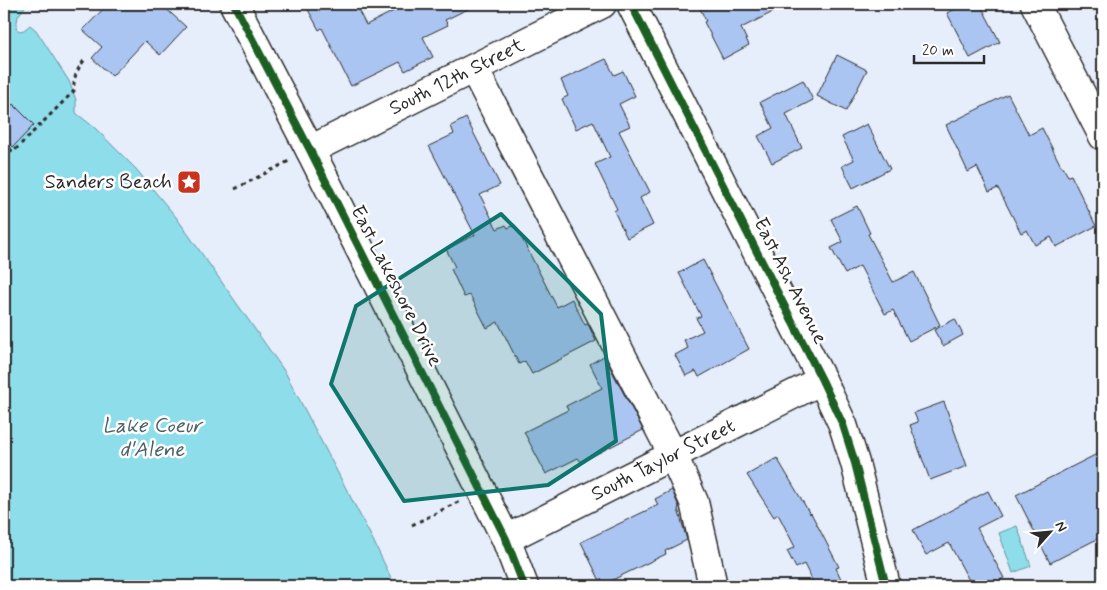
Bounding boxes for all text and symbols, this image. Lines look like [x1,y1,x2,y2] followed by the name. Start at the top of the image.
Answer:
[384,31,529,122] street label: South 12th Street
[914,32,984,64] scale bar
[922,41,954,61] text: 20 m
[45,169,172,196] place label: Sanders Beach
[176,169,202,195] place icon: Sanders Beach
[344,201,448,371] street label: East Lakeshore Drive
[747,213,834,349] street label: East Ash Avenue
[102,412,204,464] water label: Lake Coeur d'Alene
[587,412,740,507] street label: South Taylor Street
[1024,508,1074,558] north arrow
[1051,518,1071,535] text: N

